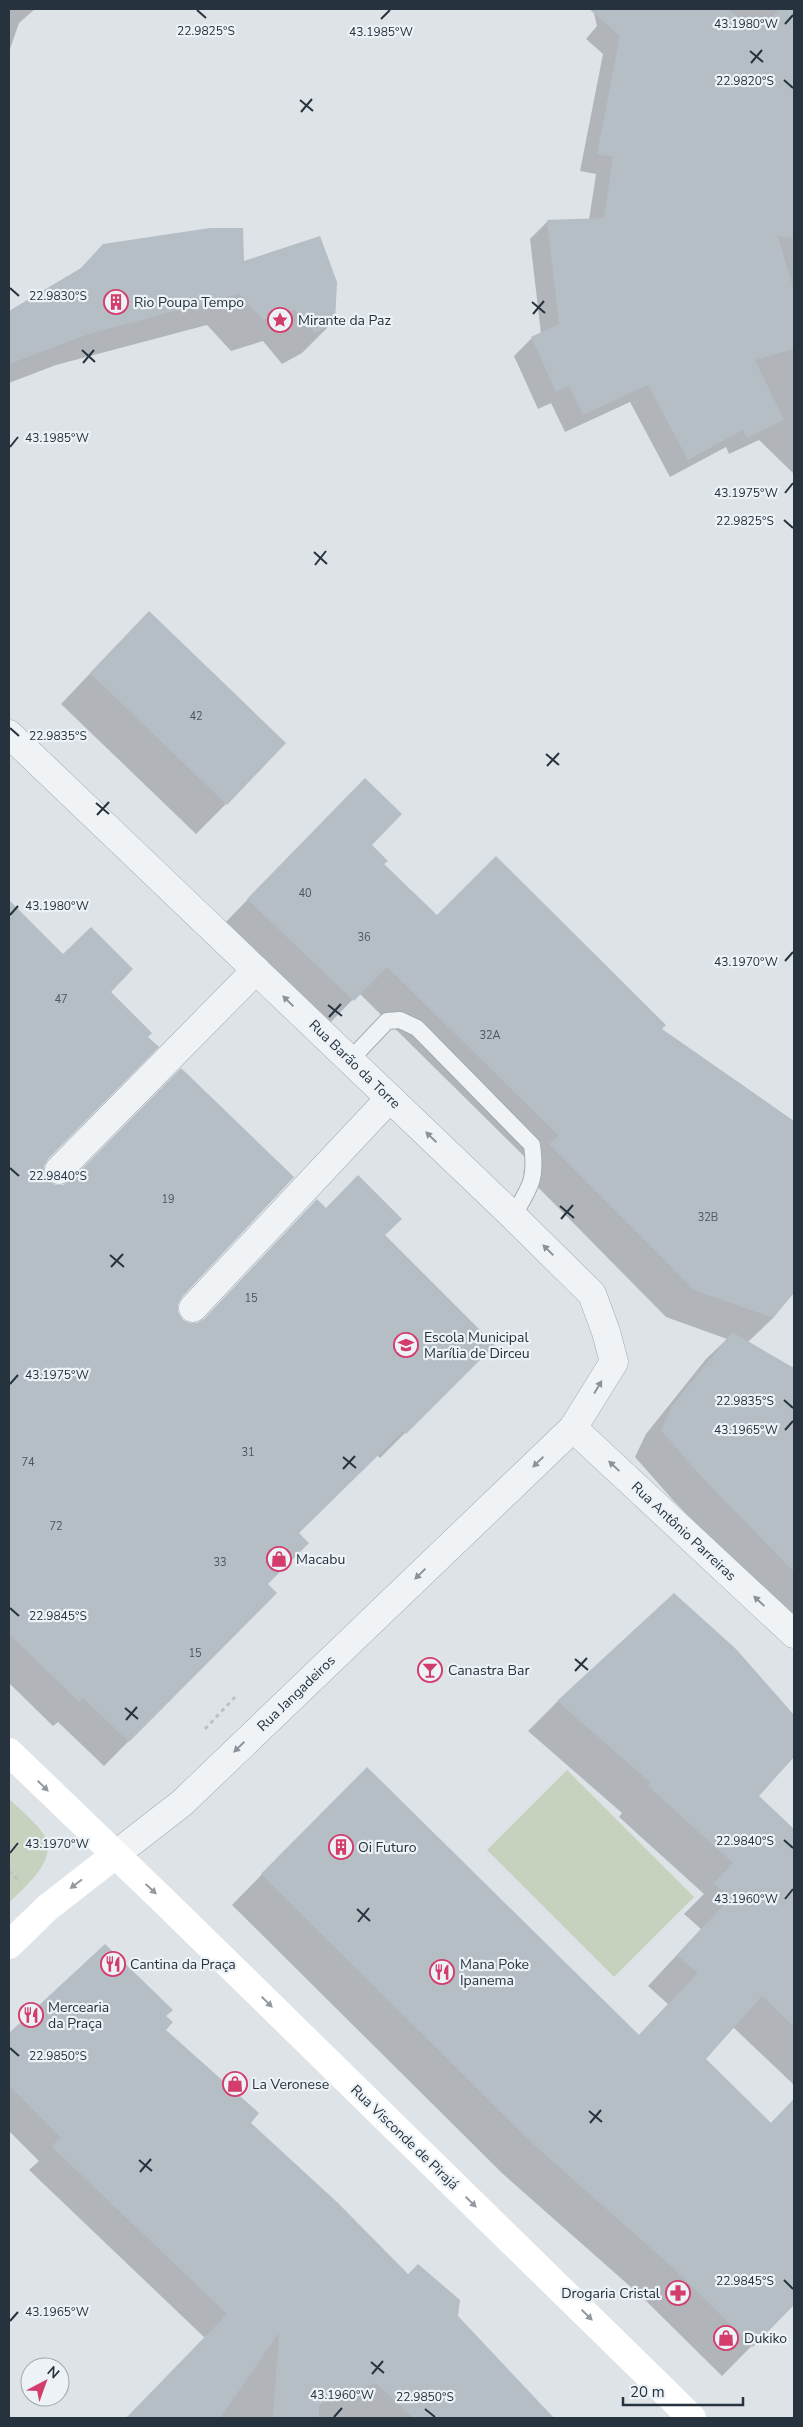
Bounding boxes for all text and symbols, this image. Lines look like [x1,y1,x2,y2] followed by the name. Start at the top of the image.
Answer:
[714,16,778,32] text: 43.1980°W
[177,23,235,39] text: 22.9825°S
[349,24,413,40] text: 43.1985°W
[716,73,774,89] text: 22.9820°S
[29,288,87,304] text: 22.9830°S
[103,289,129,315] building icon: Rio Poupa Tempo
[134,293,244,312] place label: Rio Poupa Tempo
[267,307,293,333] place icon: Mirante da Paz
[298,311,392,330] place label: Mirante da Paz
[25,430,89,446] text: 43.1985°W
[714,485,778,501] text: 43.1975°W
[716,513,774,529] text: 22.9825°S
[189,709,203,724] house number: 42
[29,728,87,744] text: 22.9835°S
[298,886,312,901] house number: 40
[25,898,89,914] text: 43.1980°W
[357,930,371,945] house number: 36
[714,954,778,970] text: 43.1970°W
[54,992,68,1007] house number: 47
[283,995,295,1007] one-way arrow
[305,1016,405,1113] street label: Rua Barão da Torre
[479,1028,501,1043] house number: 32A
[425,1131,437,1143] one-way arrow
[29,1168,87,1184] text: 22.9840°S
[161,1192,175,1207] house number: 19
[698,1210,718,1225] house number: 32B
[542,1244,554,1256] one-way arrow
[244,1291,258,1306] house number: 15
[424,1328,530,1363] place label: Escola Municipal Marília de Dirceu
[393,1332,419,1358] school or university icon: Escola Municipal Marília de Dirceu
[25,1367,89,1383] text: 43.1975°W
[594,1380,603,1393] one-way arrow
[716,1393,774,1409] text: 22.9835°S
[714,1422,778,1438] text: 43.1965°W
[241,1445,255,1460] house number: 31
[21,1455,35,1470] house number: 74
[532,1456,544,1468] one-way arrow
[608,1460,620,1472] one-way arrow
[627,1478,741,1585] street label: Rua Antônio Parreiras
[49,1519,63,1534] house number: 72
[266,1546,292,1572] shop icon: Macabu
[296,1550,345,1569] place label: Macabu
[213,1555,227,1570] house number: 33
[414,1568,426,1580] one-way arrow
[753,1595,765,1607] one-way arrow
[29,1608,87,1624] text: 22.9845°S
[188,1646,202,1661] house number: 15
[253,1651,340,1736] street label: Rua Jangadeiros
[417,1657,443,1683] bar icon: Canastra Bar
[448,1661,529,1680] place label: Canastra Bar
[233,1741,245,1753] one-way arrow
[37,1780,49,1792] one-way arrow
[716,1833,774,1849] text: 22.9840°S
[328,1834,354,1860] building icon: Oi Futuro
[25,1836,89,1852] text: 43.1970°W
[358,1838,417,1857] place label: Oi Futuro
[70,1879,83,1890] one-way arrow
[145,1883,157,1895] one-way arrow
[714,1891,778,1907] text: 43.1960°W
[100,1951,126,1977] restaurant icon: Cantina da Praça
[130,1955,236,1974] place label: Cantina da Praça
[460,1955,529,1990] place label: Mana Poke Ipanema
[429,1959,455,1985] restaurant icon: Mana Poke Ipanema
[261,1996,273,2008] one-way arrow
[48,1998,109,2033] place label: Mercearia da Praça
[18,2002,44,2028] restaurant icon: Mercearia da Praça
[29,2048,87,2064] text: 22.9850°S
[222,2071,248,2097] shop icon: La Veronese
[252,2075,329,2094] place label: La Veronese
[346,2081,463,2194] street label: Rua Visconde de Pirajá
[465,2195,477,2207] one-way arrow
[716,2273,774,2289] text: 22.9845°S
[665,2280,691,2306] pharmacy icon: Drogaria Cristal
[561,2284,661,2303] place label: Drogaria Cristal
[25,2304,89,2320] text: 43.1965°W
[581,2309,593,2321] one-way arrow
[713,2325,739,2351] shop icon: Dukiko
[744,2329,787,2348] place label: Dukiko
[20,2357,70,2407] north arrow
[43,2362,63,2383] text: N
[623,2374,743,2406] scale bar
[630,2382,665,2402] text: 20 m
[310,2387,374,2403] text: 43.1960°W
[396,2389,454,2405] text: 22.9850°S

